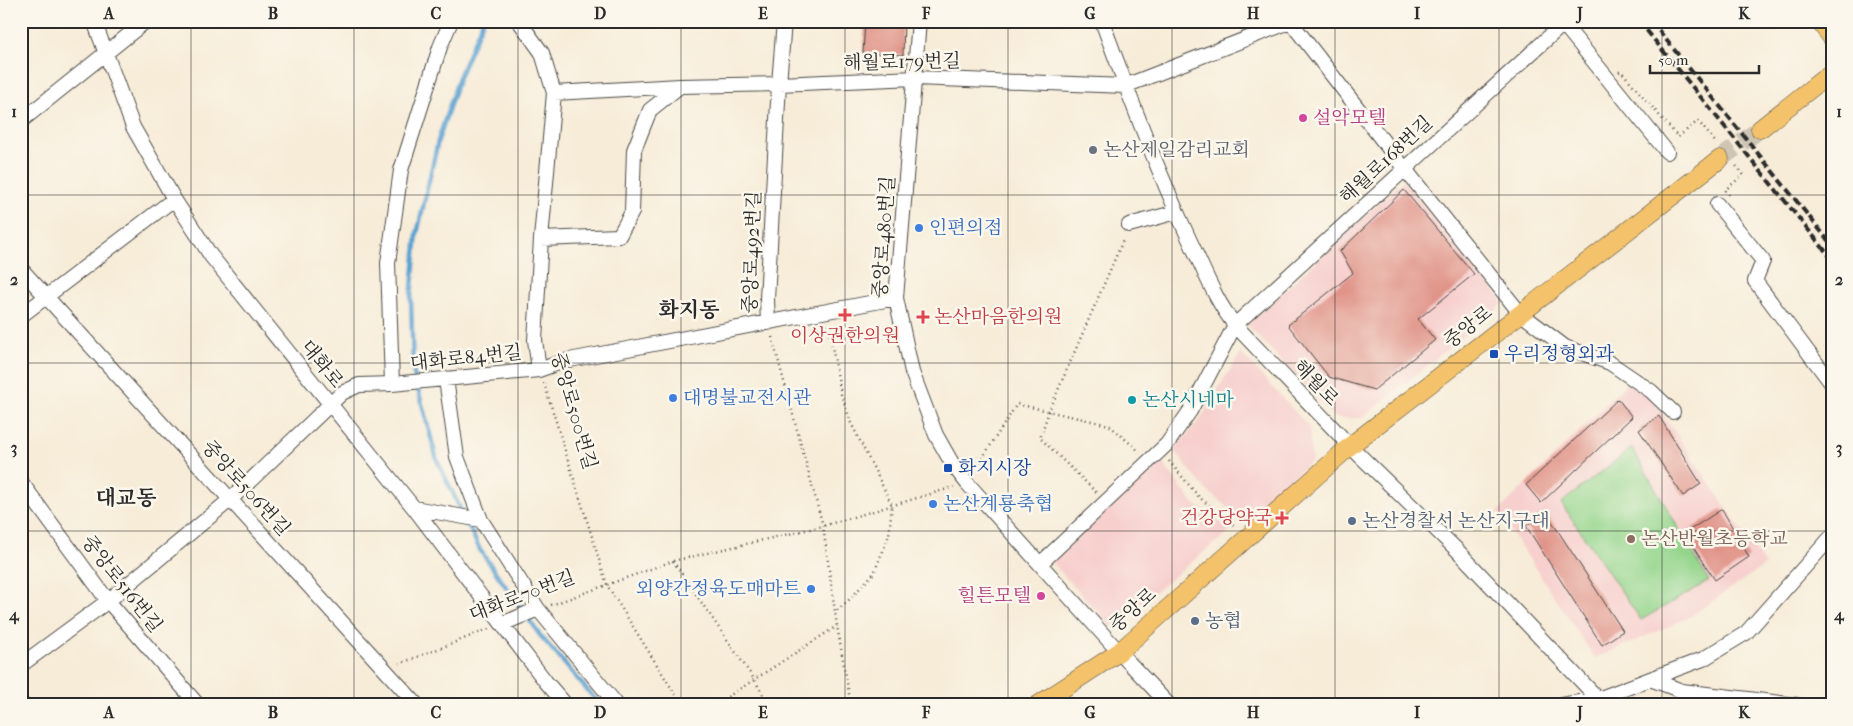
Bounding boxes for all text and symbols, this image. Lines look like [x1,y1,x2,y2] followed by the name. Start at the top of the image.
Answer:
[103,4,115,23] text: A
[268,4,278,23] text: B
[431,4,442,23] text: C
[594,4,606,23] text: D
[758,4,768,23] text: E
[921,4,931,23] text: F
[1084,4,1096,23] text: G
[1247,4,1260,23] text: H
[1414,4,1421,23] text: I
[1575,4,1583,24] text: J
[1738,4,1751,23] text: K
[1650,42,1759,74] scale bar
[843,50,961,74] street label: 해월로179번길
[1658,51,1689,69] text: 50 m
[11,102,17,121] text: 1
[1836,102,1842,121] text: 1
[1313,107,1386,129] place label: 설악모텔
[1297,112,1309,124] marker: 설악모텔
[1335,112,1437,208] street label: 해월로168번길
[1103,139,1250,161] place label: 논산제일감리교회
[1087,144,1099,156] marker: 논산제일감리교회
[869,175,899,299] street label: 중앙로480번길
[739,190,765,314] street label: 중앙로492번길
[929,217,1002,239] place label: 인편의점
[913,222,925,234] marker: 인편의점
[10,270,18,289] text: 2
[1835,270,1843,289] text: 2
[659,298,719,322] district label: 화지동
[1440,301,1496,353] street label: 중앙로
[934,306,1062,328] place label: 논산마음한의원
[838,308,852,322] marker: 이상권한의원
[916,310,930,324] marker: 논산마음한의원
[790,325,900,347] place label: 이상권한의원
[296,336,348,392] street label: 대화로
[409,341,523,375] street label: 대화로84번길
[1504,343,1615,365] place label: 우리정형외과
[1488,348,1500,360] marker: 우리정형외과
[547,350,601,472] street label: 중앙로500번길
[1289,356,1343,410] street label: 해월로
[683,387,812,409] place label: 대명불교전시관
[1142,389,1234,411] place label: 논산시네마
[667,392,679,404] marker: 대명불교전시관
[1126,394,1138,406] marker: 논산시네마
[197,436,295,540] street label: 중앙로506번길
[11,438,17,458] text: 3
[1836,438,1842,458] text: 3
[958,457,1032,479] place label: 화지시장
[942,462,954,474] marker: 화지시장
[96,486,156,510] district label: 대교동
[943,493,1053,515] place label: 논산계룡축협
[927,498,939,510] marker: 논산계룡축협
[1180,507,1272,529] place label: 건강당약국
[1362,510,1550,532] place label: 논산경찰서 논산지구대
[1276,512,1288,524] marker: 건강당약국
[1346,515,1358,527] marker: 논산경찰서 논산지구대
[1641,528,1788,550] place label: 논산반월초등학교
[77,531,167,637] street label: 중앙로516번길
[1625,533,1637,545] marker: 논산반월초등학교
[466,566,578,626] street label: 대화로70번길
[636,578,801,600] place label: 외양간정육도매마트
[805,583,817,595] marker: 외양간정육도매마트
[1105,583,1161,637] street label: 중앙로
[958,585,1031,607] place label: 힐튼모텔
[1035,590,1047,602] marker: 힐튼모텔
[8,605,20,625] text: 4
[1833,605,1845,625] text: 4
[1205,610,1242,632] place label: 농협
[1189,615,1201,627] marker: 농협
[103,703,115,722] text: A
[268,703,278,722] text: B
[431,703,442,722] text: C
[594,703,606,722] text: D
[758,703,768,722] text: E
[921,703,931,722] text: F
[1084,703,1096,722] text: G
[1247,703,1260,722] text: H
[1414,703,1421,722] text: I
[1575,703,1583,723] text: J
[1738,703,1751,722] text: K

